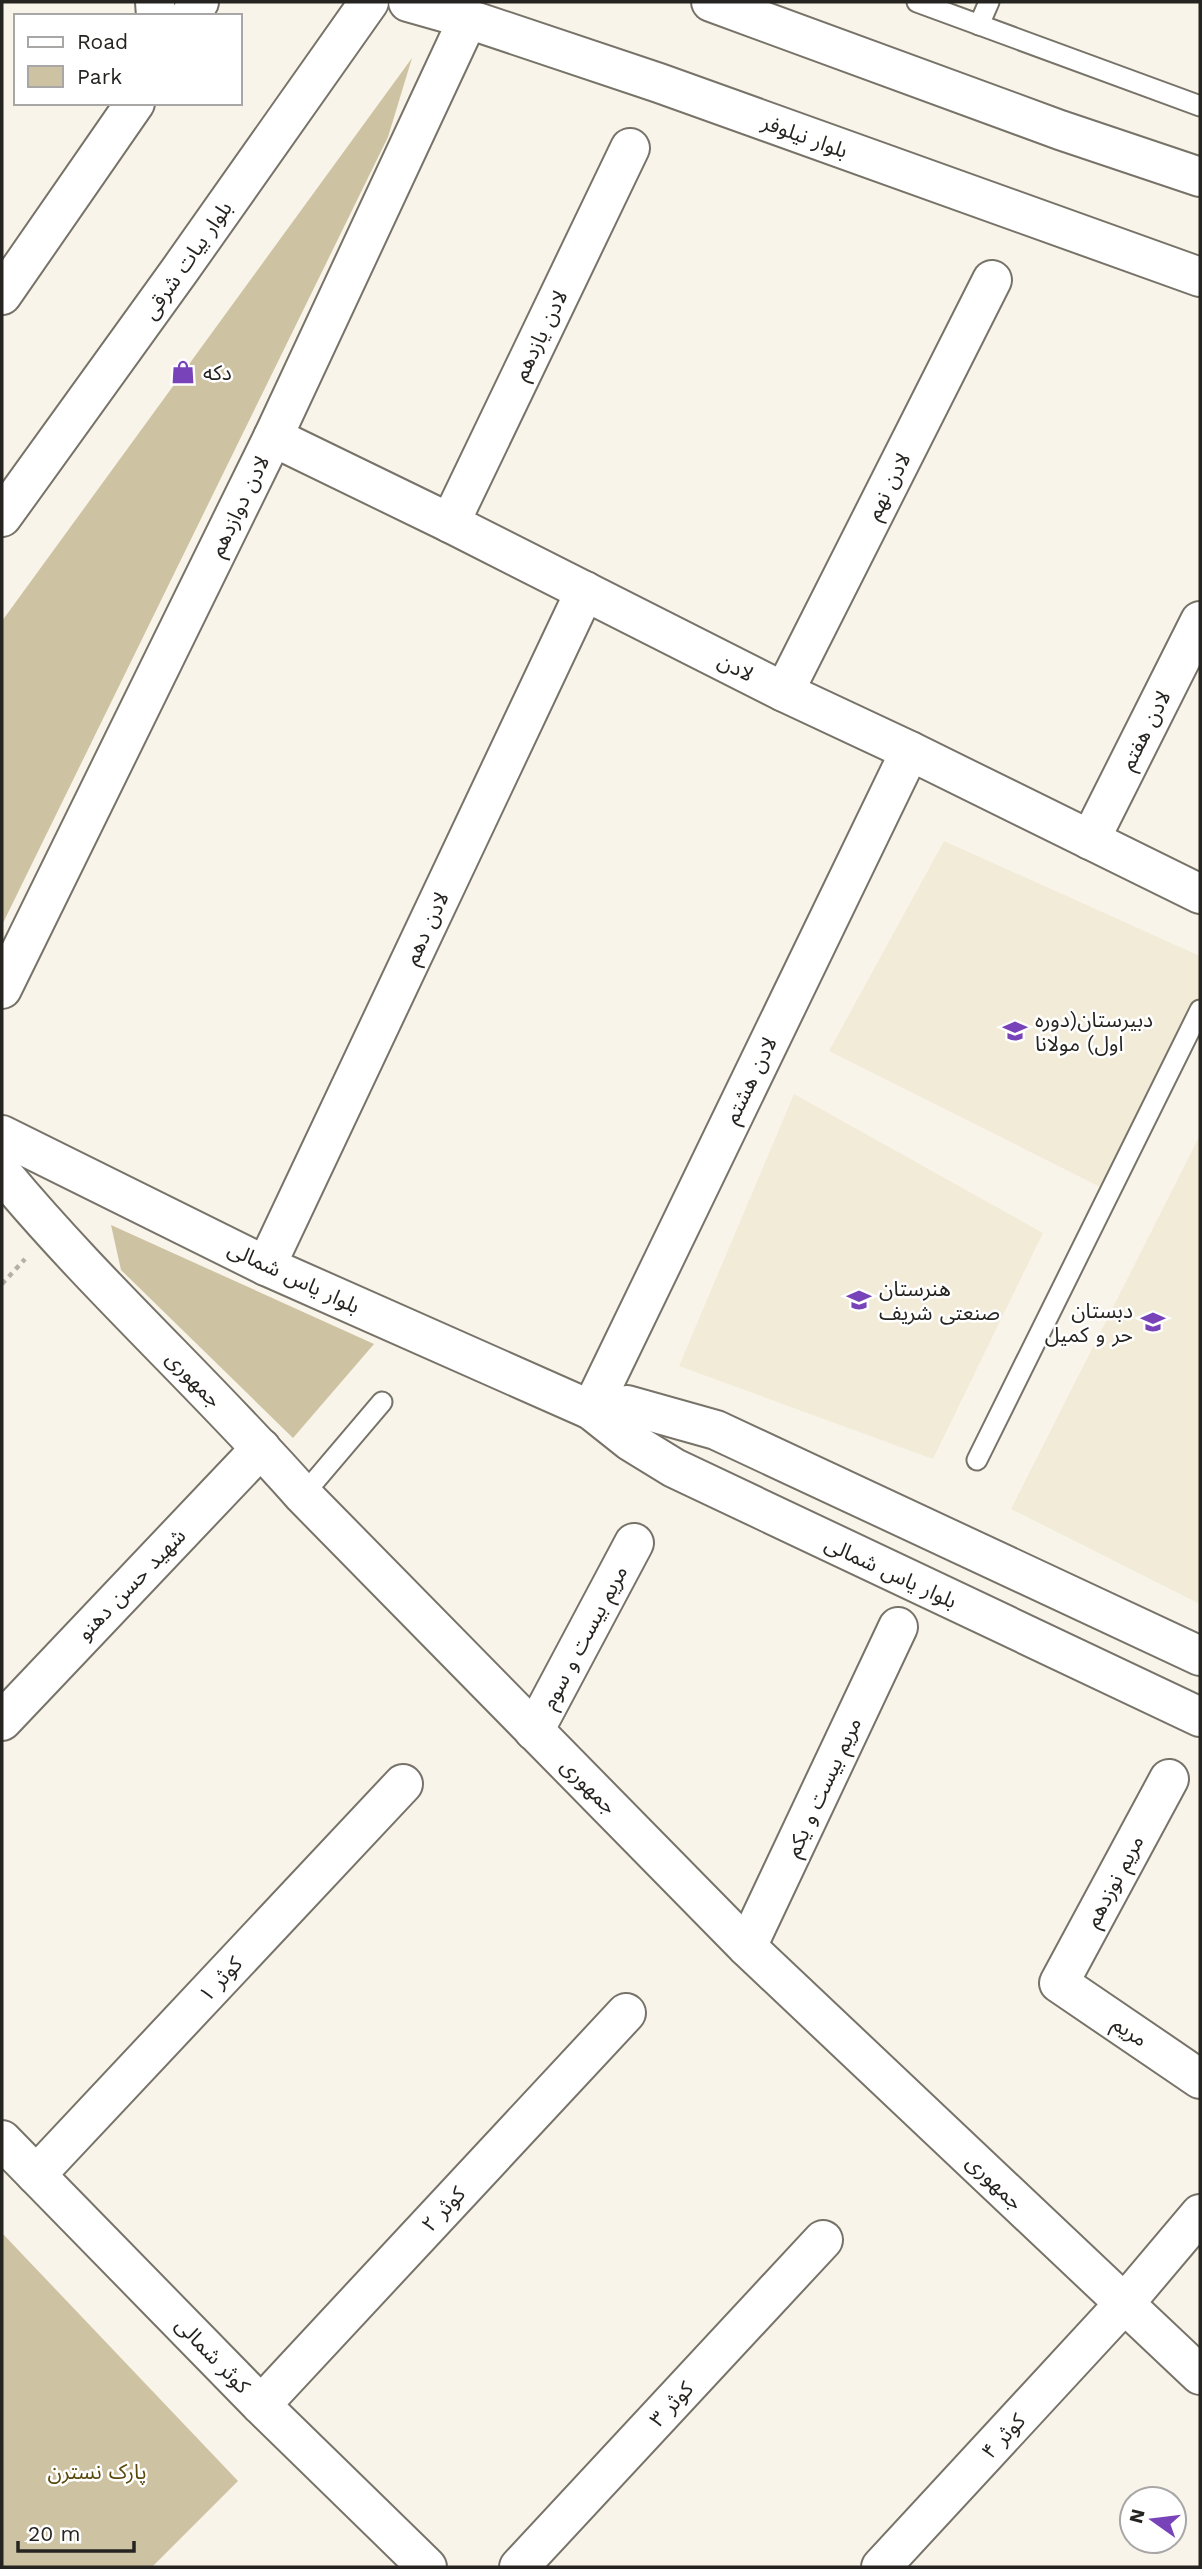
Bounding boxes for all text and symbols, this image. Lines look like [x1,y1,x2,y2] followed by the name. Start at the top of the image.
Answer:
[14,14,242,105] legend
[77,29,128,54] text: Road
[77,64,122,89] text: Park
[758,109,851,163] street label: بلوار نیلوفر
[137,196,237,324] street label: بلوار بیات شرقی
[507,286,575,385] street label: لادن یازدهم
[169,358,197,386] shop icon: دکه
[203,360,232,385] place label: دکه
[861,448,918,525] street label: لادن نهم
[204,451,277,562] street label: لادن دوازدهم
[714,648,758,686] street label: لادن
[1114,686,1178,775] street label: لادن هفتم
[398,888,456,970] street label: لادن دهم
[1035,1007,1153,1056] place label: دبیرستان(دوره اول) مولانا
[1001,1017,1029,1045] school or university icon: دبیرستان(دوره اول) مولانا
[718,1033,784,1129] street label: لادن هشتم
[224,1236,364,1318] street label: بلوار یاس شمالی
[879,1276,1000,1325] place label: هنرستان صنعتی شریف
[845,1286,873,1314] school or university icon: هنرستان صنعتی شریف
[1045,1298,1133,1347] place label: دبستان حر و کمیل
[1139,1308,1167,1336] school or university icon: دبستان حر و کمیل
[161,1346,227,1412] street label: جمهوری
[72,1523,190,1645] street label: شهید حسن دهنو
[821,1531,961,1613] street label: بلوار یاس شمالی
[536,1561,636,1715] street label: مریم بیست و سوم
[780,1713,869,1862] street label: مریم بیست و یکم
[556,1753,622,1819] street label: جمهوری
[1079,1831,1151,1933] street label: مریم نوزدهم
[193,1951,247,2007] street label: کوثر ۱
[1106,2010,1152,2054] street label: مریم
[962,2149,1028,2215] street label: جمهوری
[416,2181,470,2237] street label: کوثر ۲
[171,2312,256,2398] street label: کوثر شمالی
[644,2376,698,2432] street label: کوثر ۳
[976,2408,1030,2464] street label: کوثر ۴
[48,2459,146,2485] park label: پارک نسترن
[1118,2485,1188,2555] north arrow
[1124,2506,1150,2526] text: N
[18,2510,133,2554] scale bar
[28,2521,80,2546] text: 20 m

